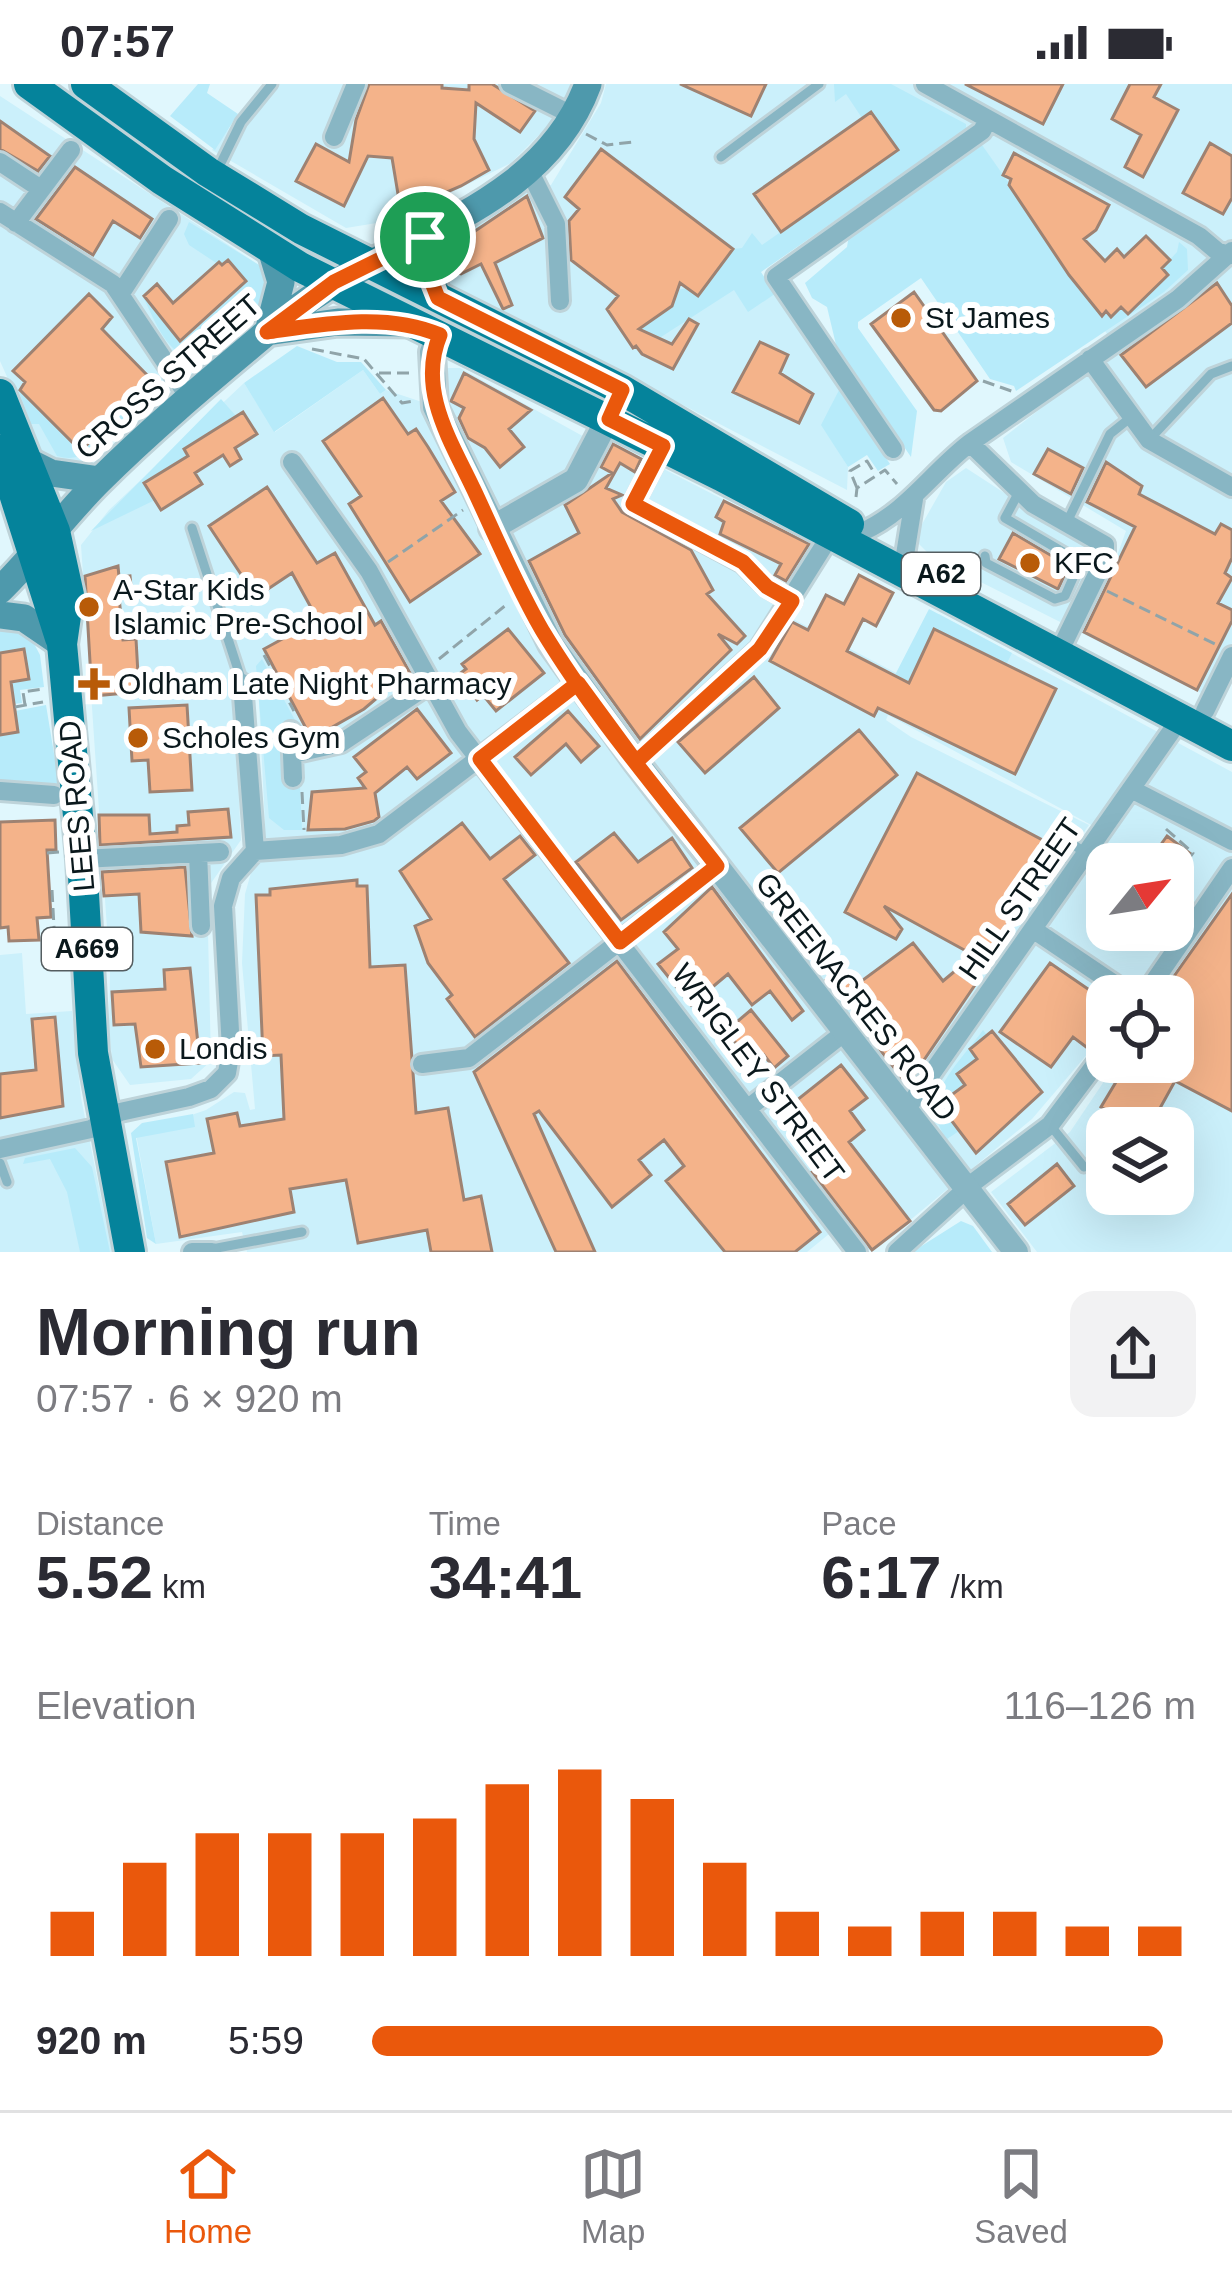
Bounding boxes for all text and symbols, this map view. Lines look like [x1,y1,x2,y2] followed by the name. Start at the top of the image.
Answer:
[60,16,175,67] text: 07:57
[374,186,476,288] pin
[392,204,458,270] icon: arrive
[69,288,267,466] street label: CROSS STREET
[925,301,1050,334] place label: St James
[888,305,914,331] marker: St James
[1054,546,1114,579] place label: KFC
[1017,550,1043,576] marker: KFC
[902,553,980,595] road number: A62
[113,573,363,640] place label: A-Star Kids Islamic Pre-School
[76,594,102,620] marker: A-Star Kids Islamic Pre-School
[118,667,512,700] place label: Oldham Late Night Pharmacy
[81,671,107,697] marker: Oldham Late Night Pharmacy
[53,719,100,893] street label: LEES ROAD
[162,721,340,754] place label: Scholes Gym
[125,725,151,751] marker: Scholes Gym
[952,812,1087,986] street label: HILL STREET
[1086,843,1194,951] north arrow
[1086,843,1194,1215] map controls
[749,866,963,1127] street label: GREENACRES ROAD
[42,928,132,970] road number: A669
[666,957,851,1188] street label: WRIGLEY STREET
[1086,975,1194,1083] button: locate
[179,1032,267,1065] place label: Londis
[142,1036,168,1062] marker: Londis
[1086,1107,1194,1215] button: layers
[1070,1291,1196,1417] button: share
[36,1295,421,1369] text: Morning run
[36,1377,343,1420] text: 07:57 · 6 × 920 m
[36,1505,164,1542] text: Distance
[429,1505,501,1542] text: Time
[821,1505,897,1542] text: Pace
[36,1544,153,1611] text: 5.52
[429,1544,582,1611] text: 34:41
[821,1544,941,1611] text: 6:17
[153,1568,206,1605] text: km
[941,1568,1004,1605] text: /km
[36,1684,196,1727] text: Elevation
[1004,1684,1196,1727] text: 116–126 m
[36,2019,147,2062] text: 920 m
[228,2019,304,2062] text: 5:59
[164,2141,252,2251] tab: Home
[580,2141,646,2251] tab: Map
[974,2141,1068,2251] tab: Saved

